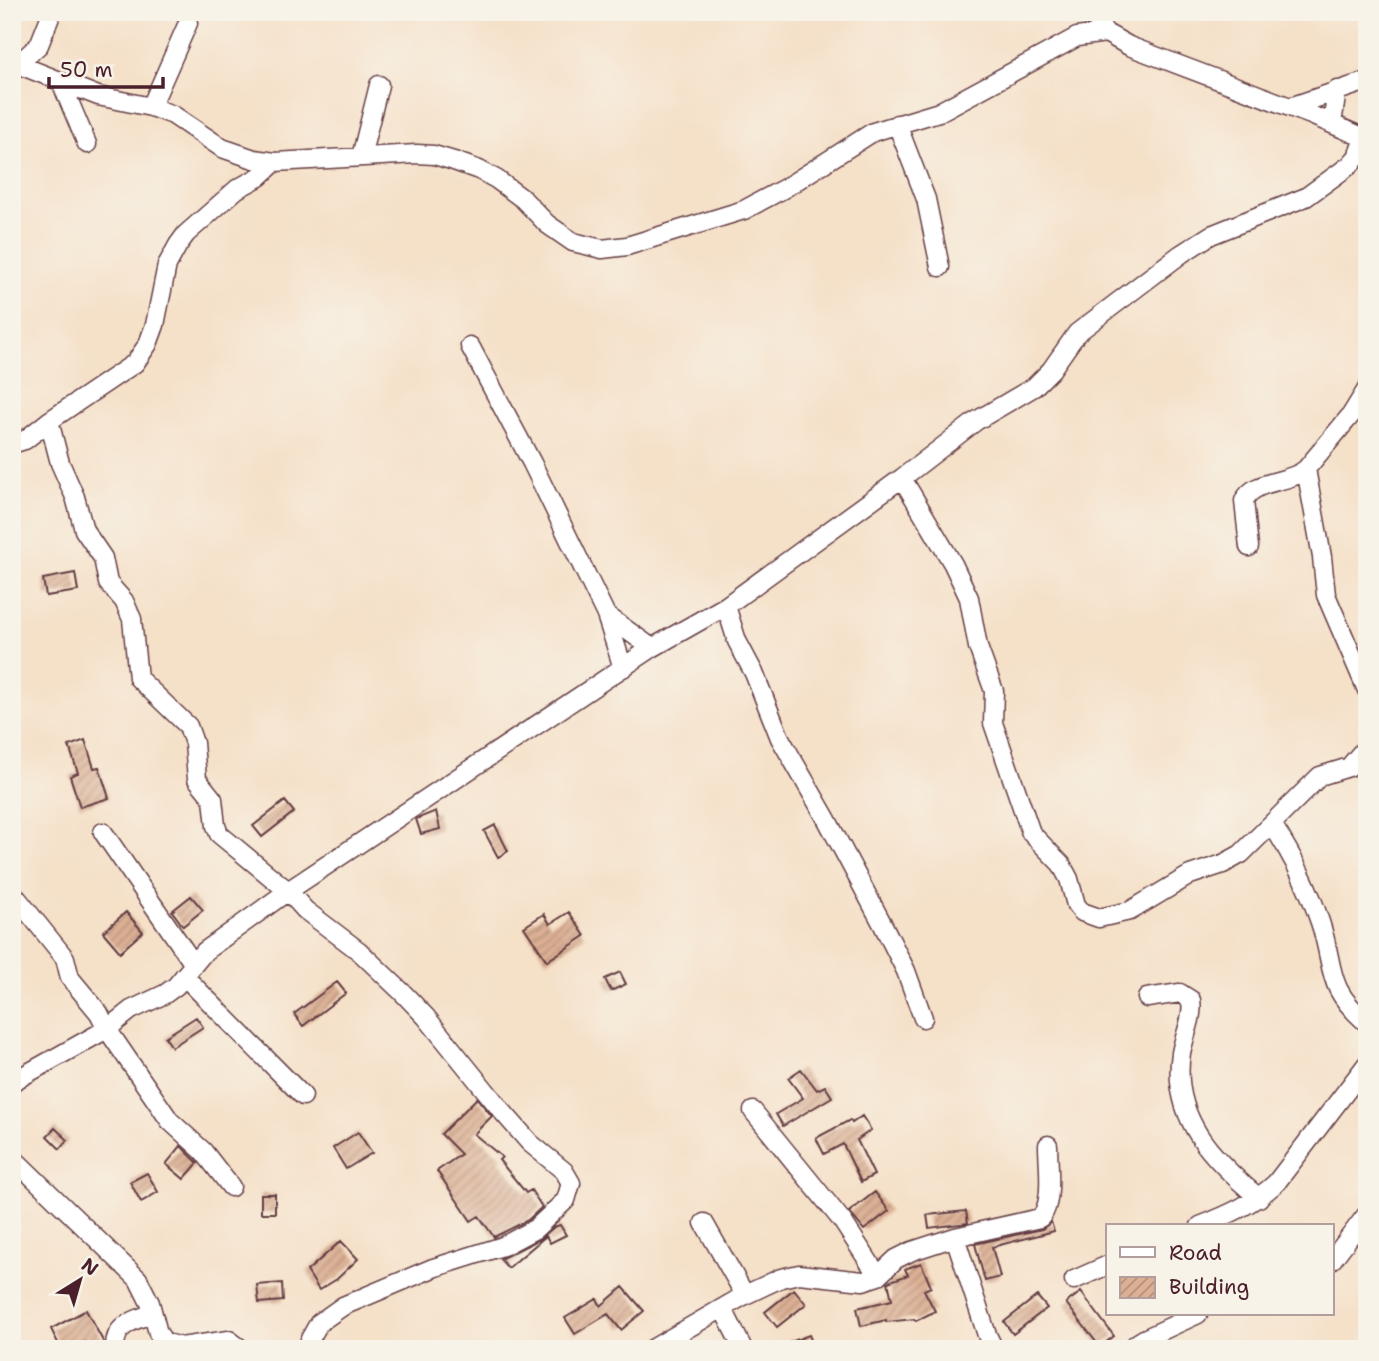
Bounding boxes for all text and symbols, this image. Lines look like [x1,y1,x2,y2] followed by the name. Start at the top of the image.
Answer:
[49,46,163,90] scale bar
[60,56,113,84] text: 50 m
[1106,1224,1334,1316] legend
[1169,1239,1222,1267] text: Road
[46,1246,116,1316] north arrow
[76,1252,103,1281] text: N
[1169,1273,1249,1301] text: Building

